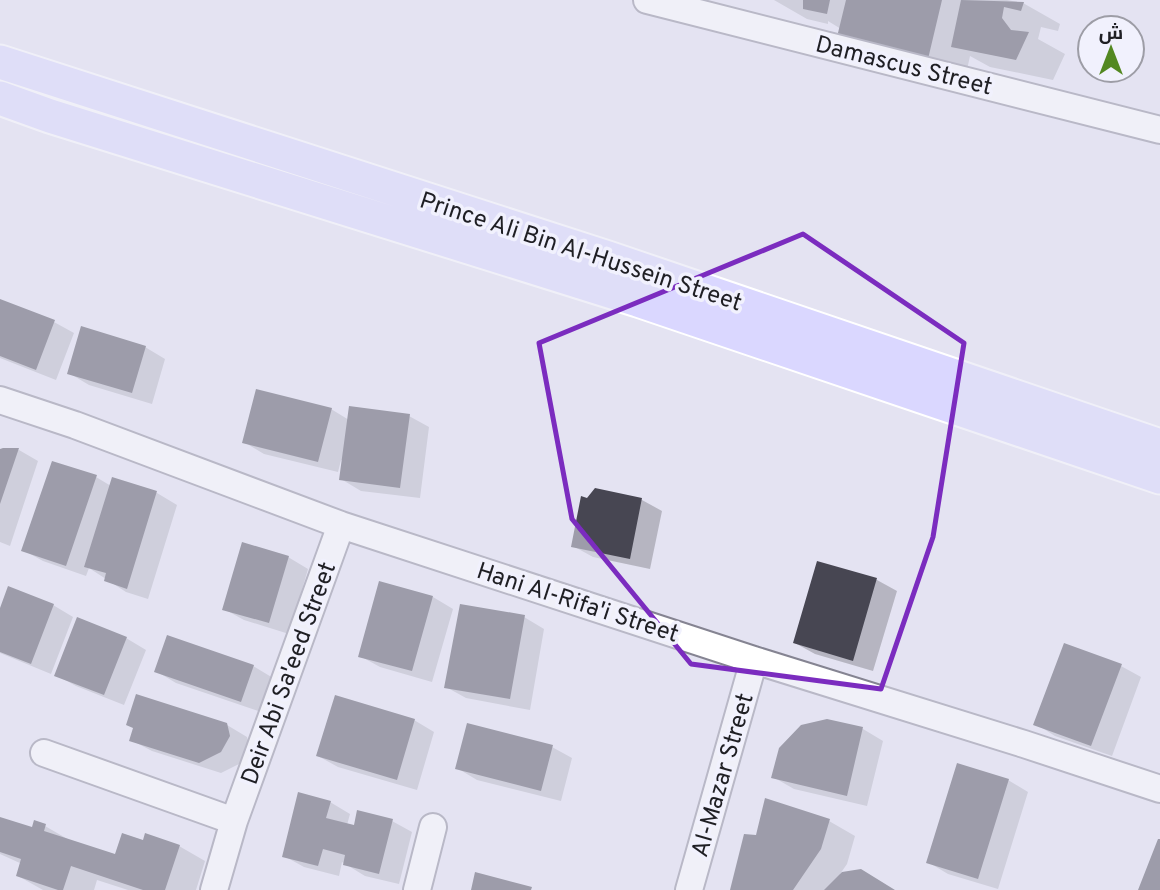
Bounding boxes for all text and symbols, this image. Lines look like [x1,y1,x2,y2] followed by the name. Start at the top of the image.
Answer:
[1076,14,1146,84] north arrow
[1099,22,1123,46] text: ش
[812,30,995,103] street label: Damascus Street
[415,187,745,319] street label: Prince Ali Bin Al-Hussein Street
[473,557,682,651] street label: Hani Al-Rifa'i Street
[236,558,344,789] street label: Deir Abi Sa'eed Street
[686,690,762,861] street label: Al-Mazar Street

